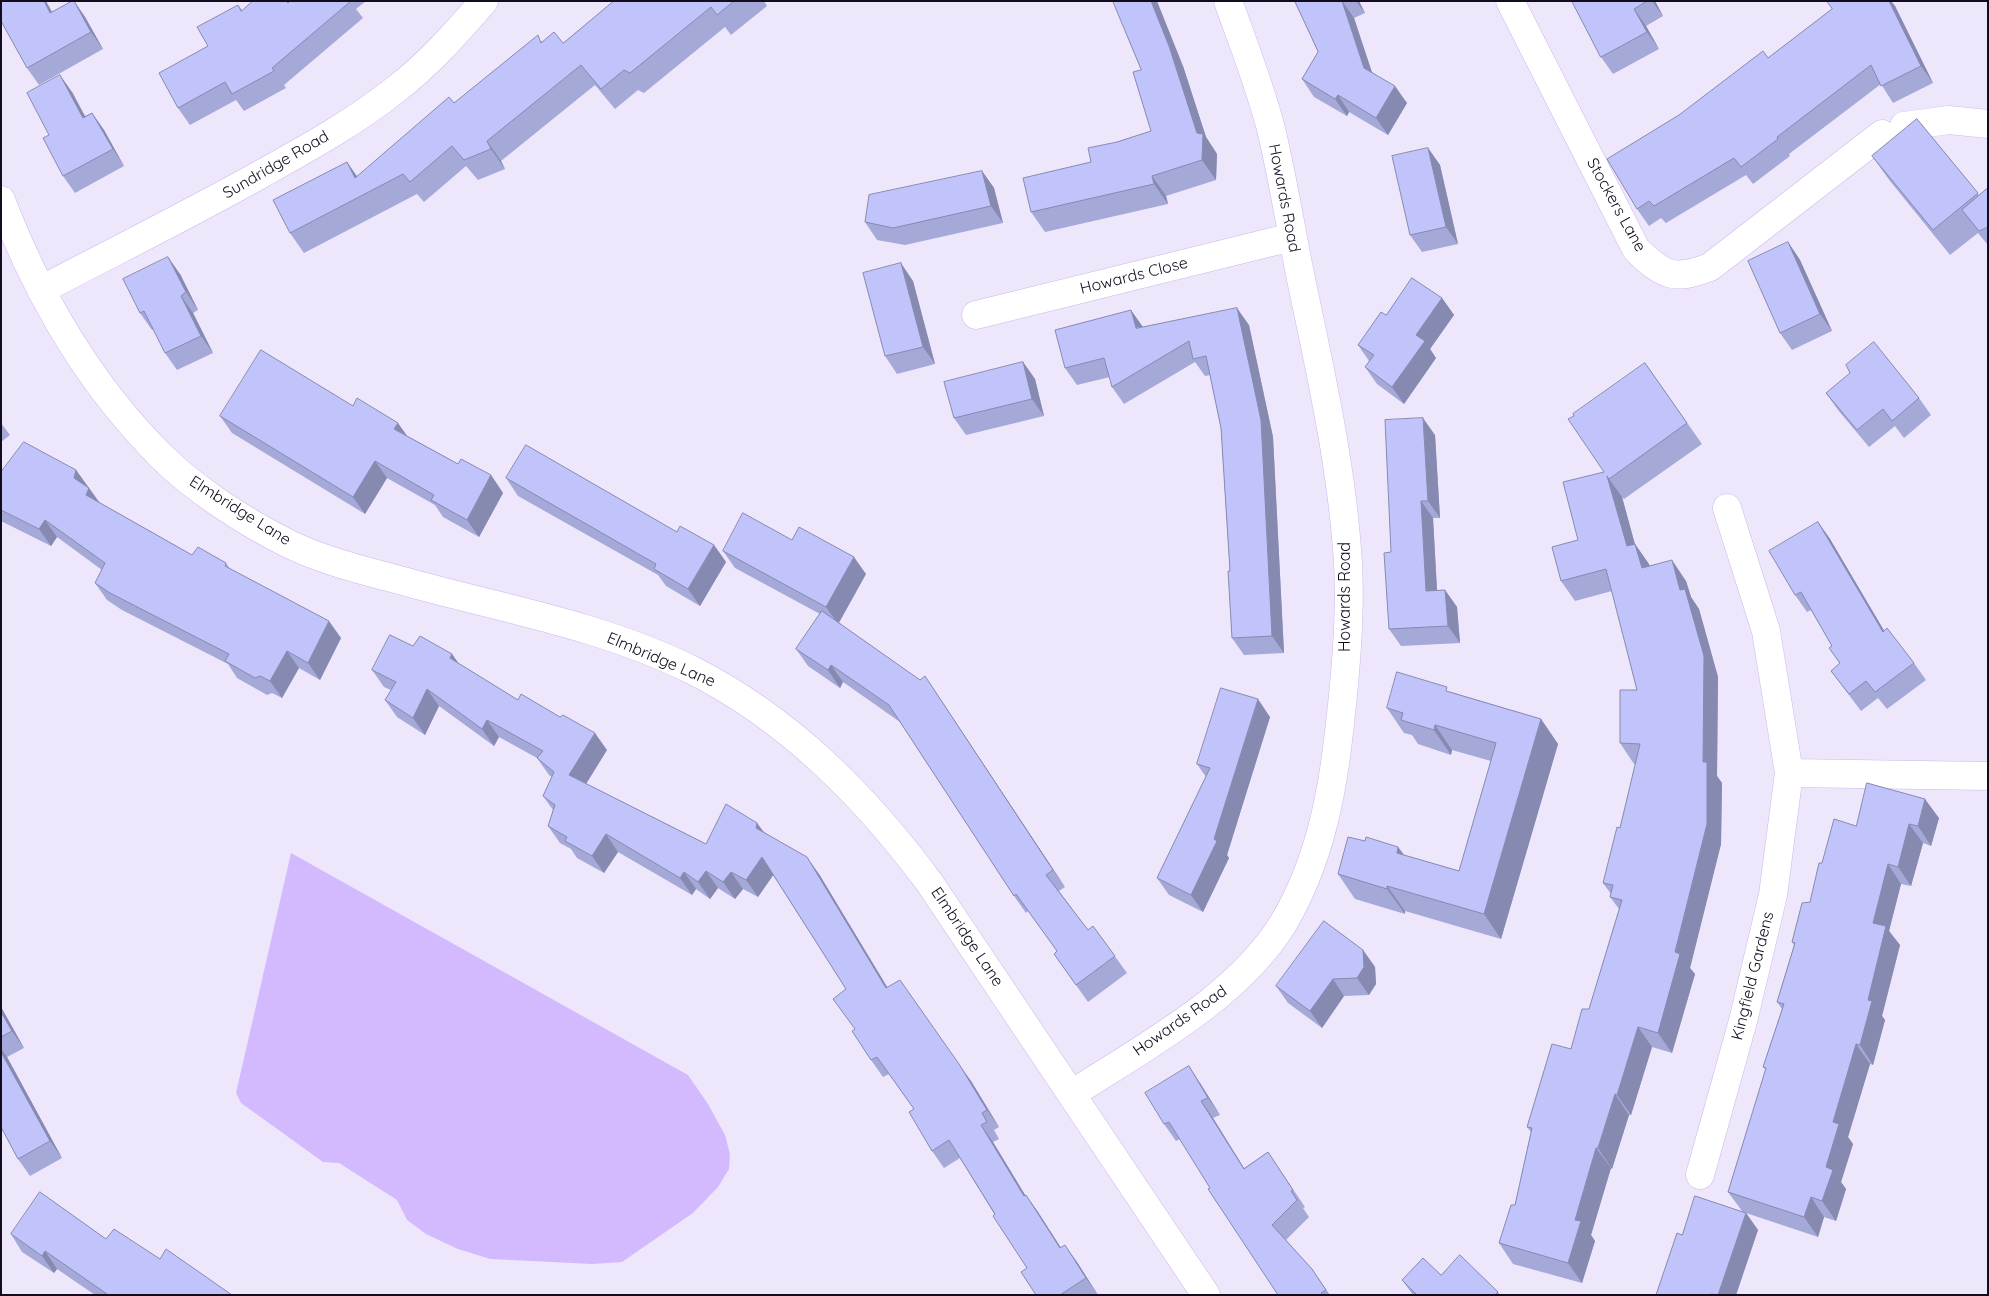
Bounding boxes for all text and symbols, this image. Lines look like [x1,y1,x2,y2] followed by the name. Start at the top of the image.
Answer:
[220,127,332,203] street label: Sundridge Road
[1264,142,1304,254] street label: Howards Road
[1582,155,1650,255] street label: Stockers Lane
[1078,253,1190,299] street label: Howards Close
[186,472,294,550] street label: Elmbridge Lane
[1335,542,1355,652] street label: Howards Road
[604,629,718,691] street label: Elmbridge Lane
[927,884,1007,990] street label: Elmbridge Lane
[1728,910,1778,1042] street label: Kingfield Gardens
[1129,982,1231,1060] street label: Howards Road

